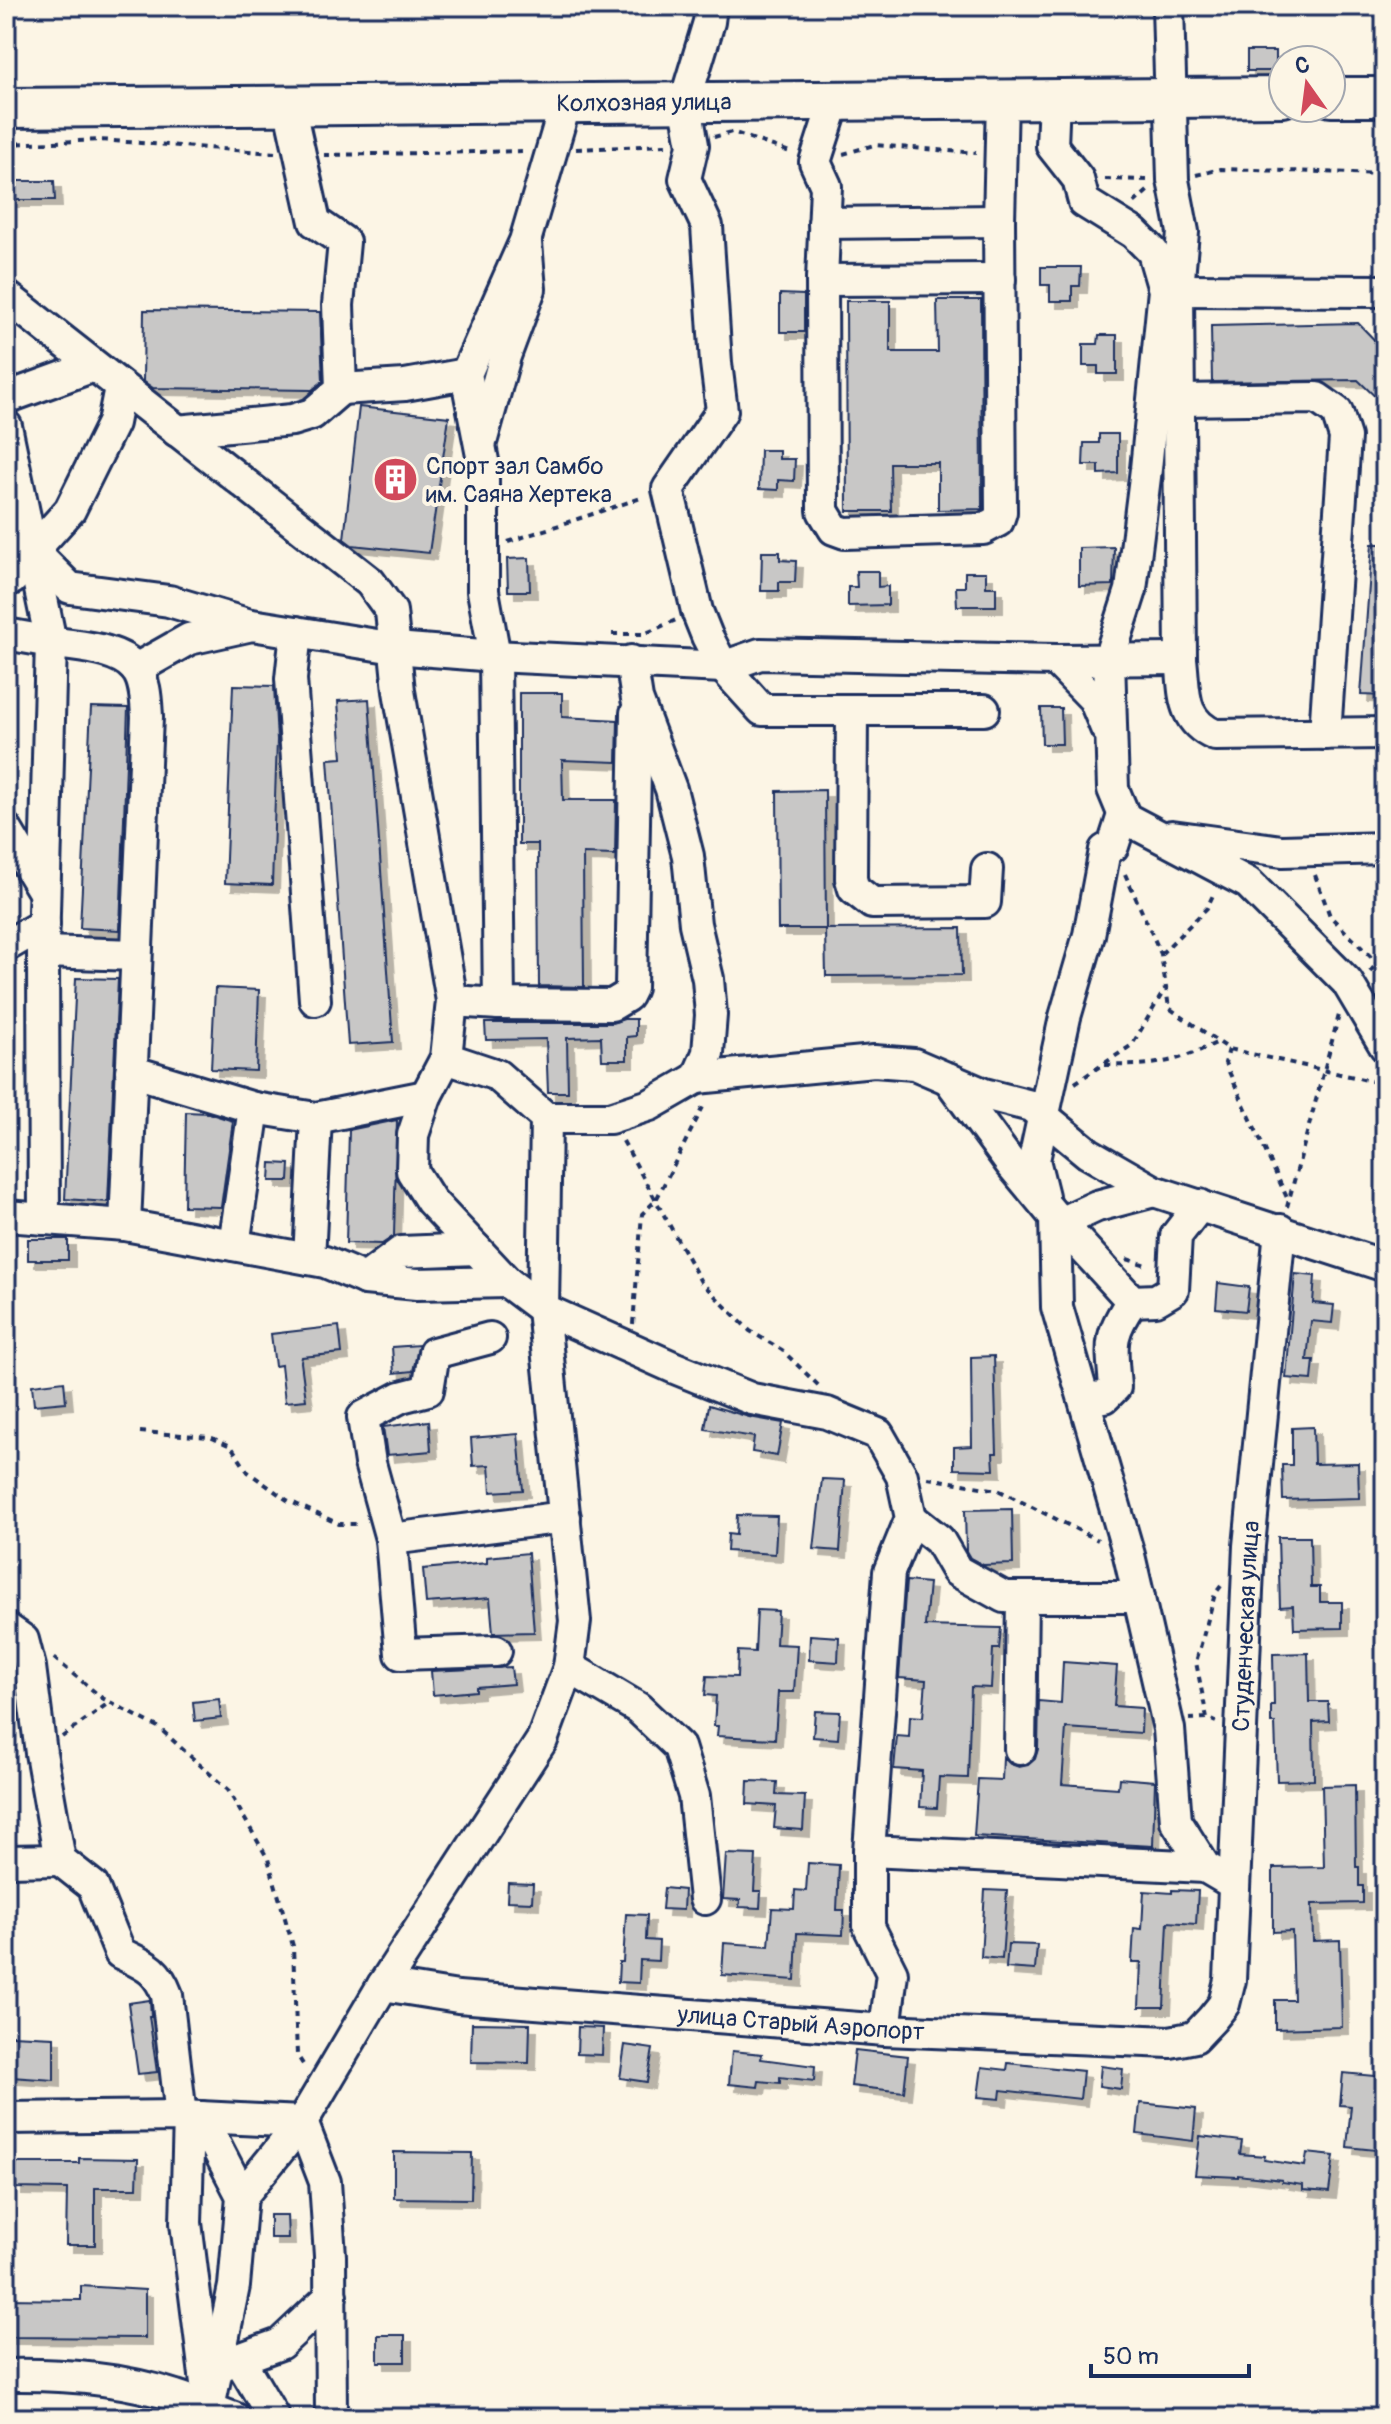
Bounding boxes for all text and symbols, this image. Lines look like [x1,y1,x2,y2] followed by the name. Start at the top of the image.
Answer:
[1267,44,1347,124] north arrow
[1292,50,1313,81] text: С
[556,88,732,118] street label: Колхозная улица
[426,452,612,509] place label: Спорт зал Самбо им. Саяна Хертека
[371,456,419,504] building icon: Спорт зал Самбо им. Саяна Хертека
[1227,1519,1266,1732] street label: Студенческая улица
[675,2000,925,2047] street label: улица Старый Аэропорт
[1091,2328,1249,2378] scale bar
[1103,2342,1159,2371] text: 50 m

